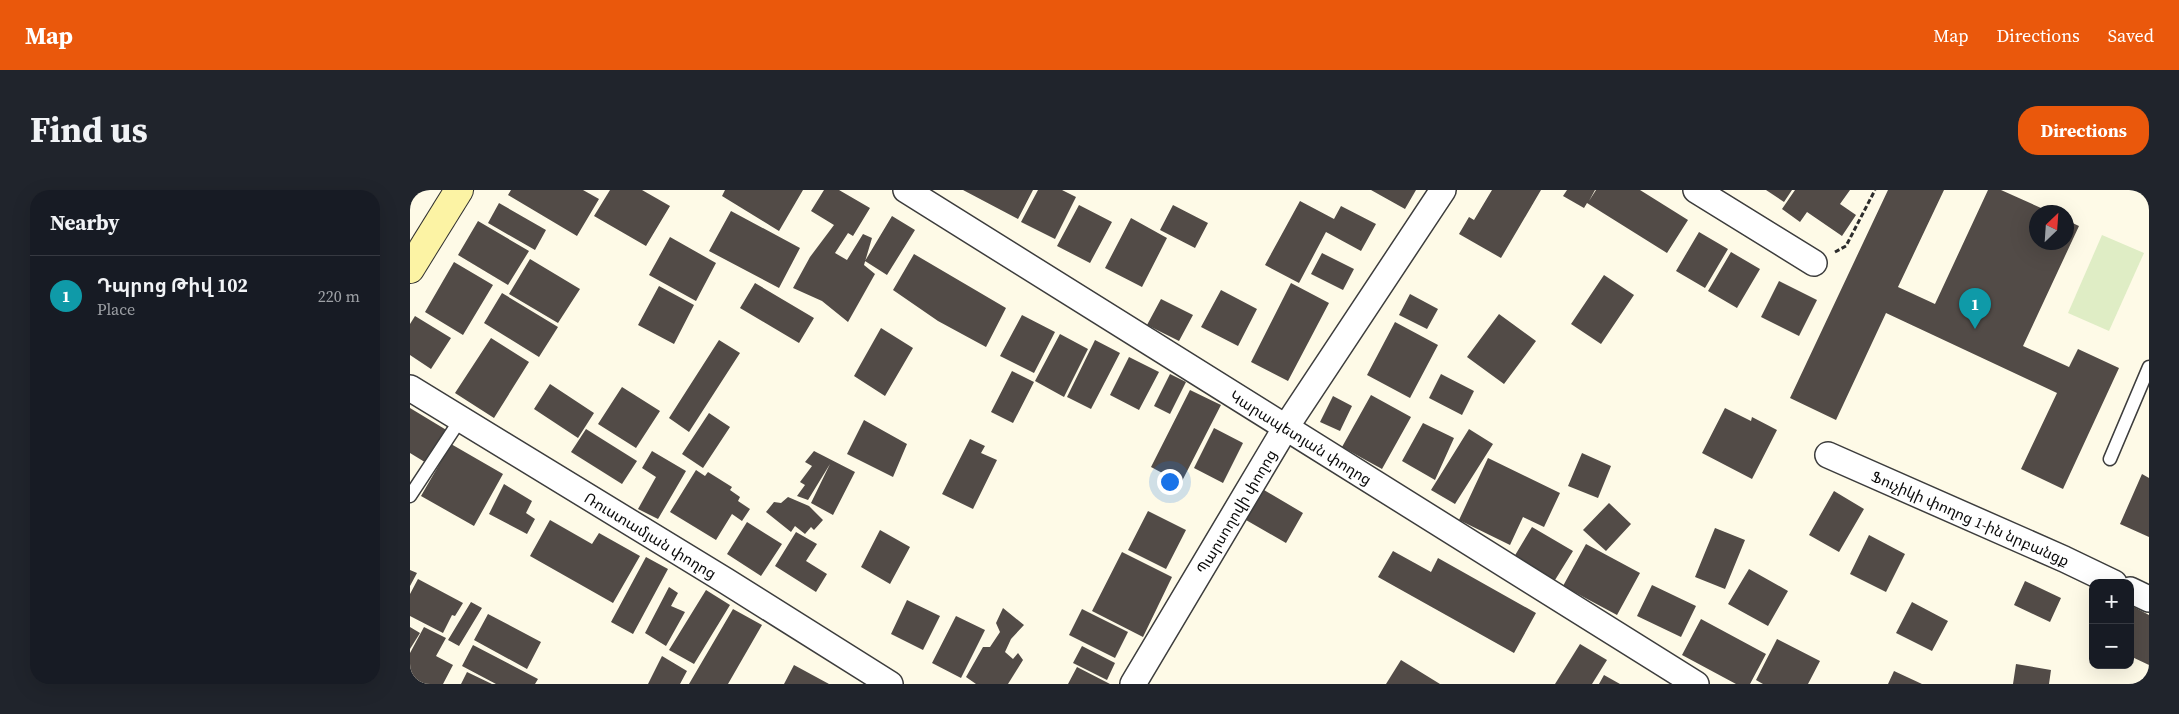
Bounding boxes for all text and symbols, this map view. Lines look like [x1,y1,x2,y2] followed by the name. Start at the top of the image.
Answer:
[25,19,73,52] text: Map
[1933,23,1969,48] text: Map
[1997,23,2080,48] text: Directions
[2108,23,2154,48] text: Saved
[30,106,148,154] text: Find us
[2018,106,2149,155] button: Directions
[2029,205,2074,250] north arrow
[50,208,120,237] text: Nearby
[97,272,248,298] text: Դպրոց Թիվ 102
[62,285,70,307] text: 1
[318,285,360,307] text: 220 m
[1959,288,1991,329] pin: 1
[97,298,135,320] text: Place
[1226,385,1376,489] street label: Կարապետյան փողոց
[1191,445,1281,577] street label: Պարսողովի փողոց
[1869,465,2073,571] street label: Ֆուչիկի փողոց 1-ին նրբանցք
[1157,469,1183,495] your location
[581,487,721,583] street label: Ռուստամյան փողոց
[2089,579,2134,669] map controls
[2089,579,2134,624] button: +
[2089,624,2134,669] button: −

